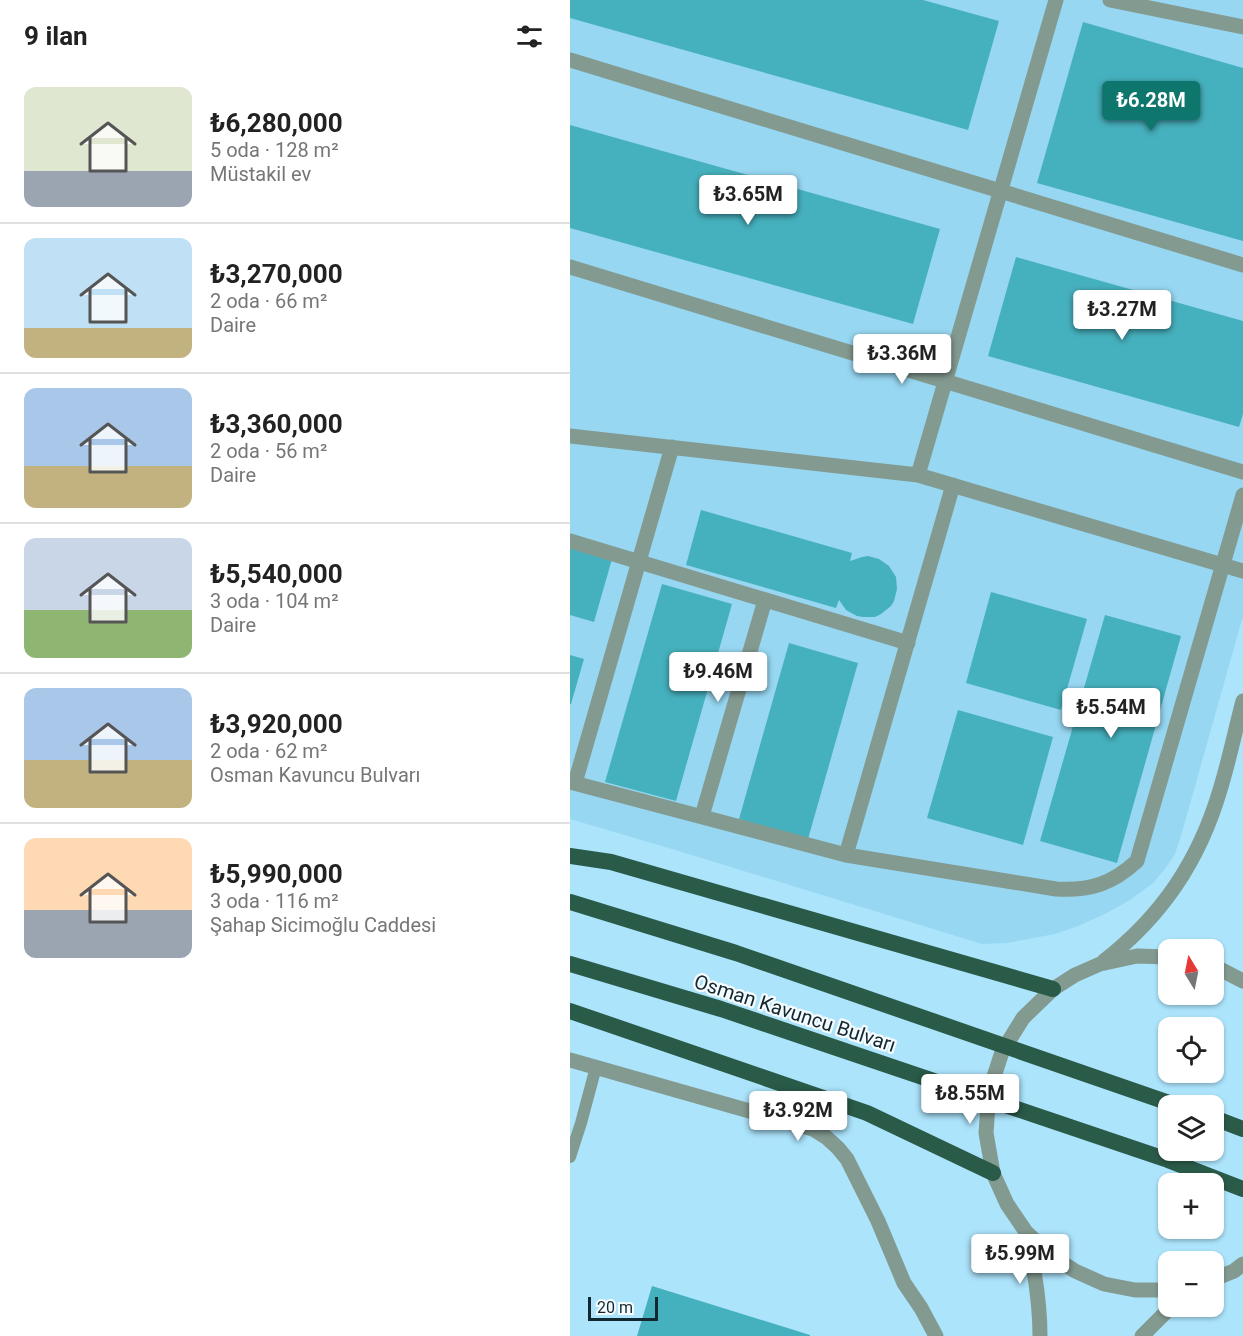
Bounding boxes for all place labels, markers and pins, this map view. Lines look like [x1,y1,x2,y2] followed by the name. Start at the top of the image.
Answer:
[1102,81,1200,132] pin: ₺6.28M
[699,175,797,226] pin: ₺3.65M
[1073,290,1171,341] pin: ₺3.27M
[853,334,951,385] pin: ₺3.36M
[669,652,767,703] pin: ₺9.46M
[1062,688,1160,739] pin: ₺5.54M
[921,1074,1019,1125] pin: ₺8.55M
[749,1091,847,1142] pin: ₺3.92M
[971,1234,1069,1285] pin: ₺5.99M

